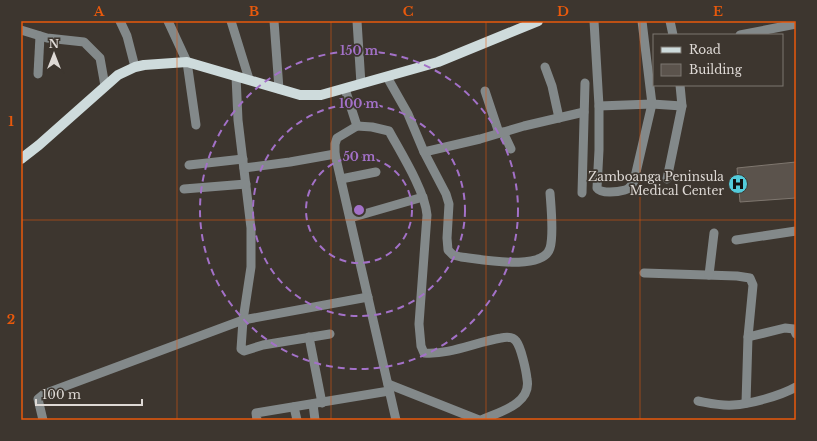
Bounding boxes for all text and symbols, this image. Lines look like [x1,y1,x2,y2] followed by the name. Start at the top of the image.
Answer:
[93,3,105,20] text: A
[249,3,259,20] text: B
[403,3,414,20] text: C
[557,3,569,20] text: D
[713,3,723,20] text: E
[34,34,74,74] north arrow
[653,34,783,86] legend
[49,37,60,51] text: N
[689,42,721,57] text: Road
[340,43,379,58] text: 150 m
[689,62,743,77] text: Building
[339,96,380,111] text: 100 m
[8,113,14,130] text: 1
[343,149,376,164] text: 50 m
[588,169,724,198] place label: Zamboanga Peninsula Medical Center
[727,173,749,195] hospital icon: Zamboanga Peninsula Medical Center
[352,203,366,217] centre of rings
[7,311,15,328] text: 2
[36,381,142,407] scale bar
[42,387,81,402] text: 100 m

